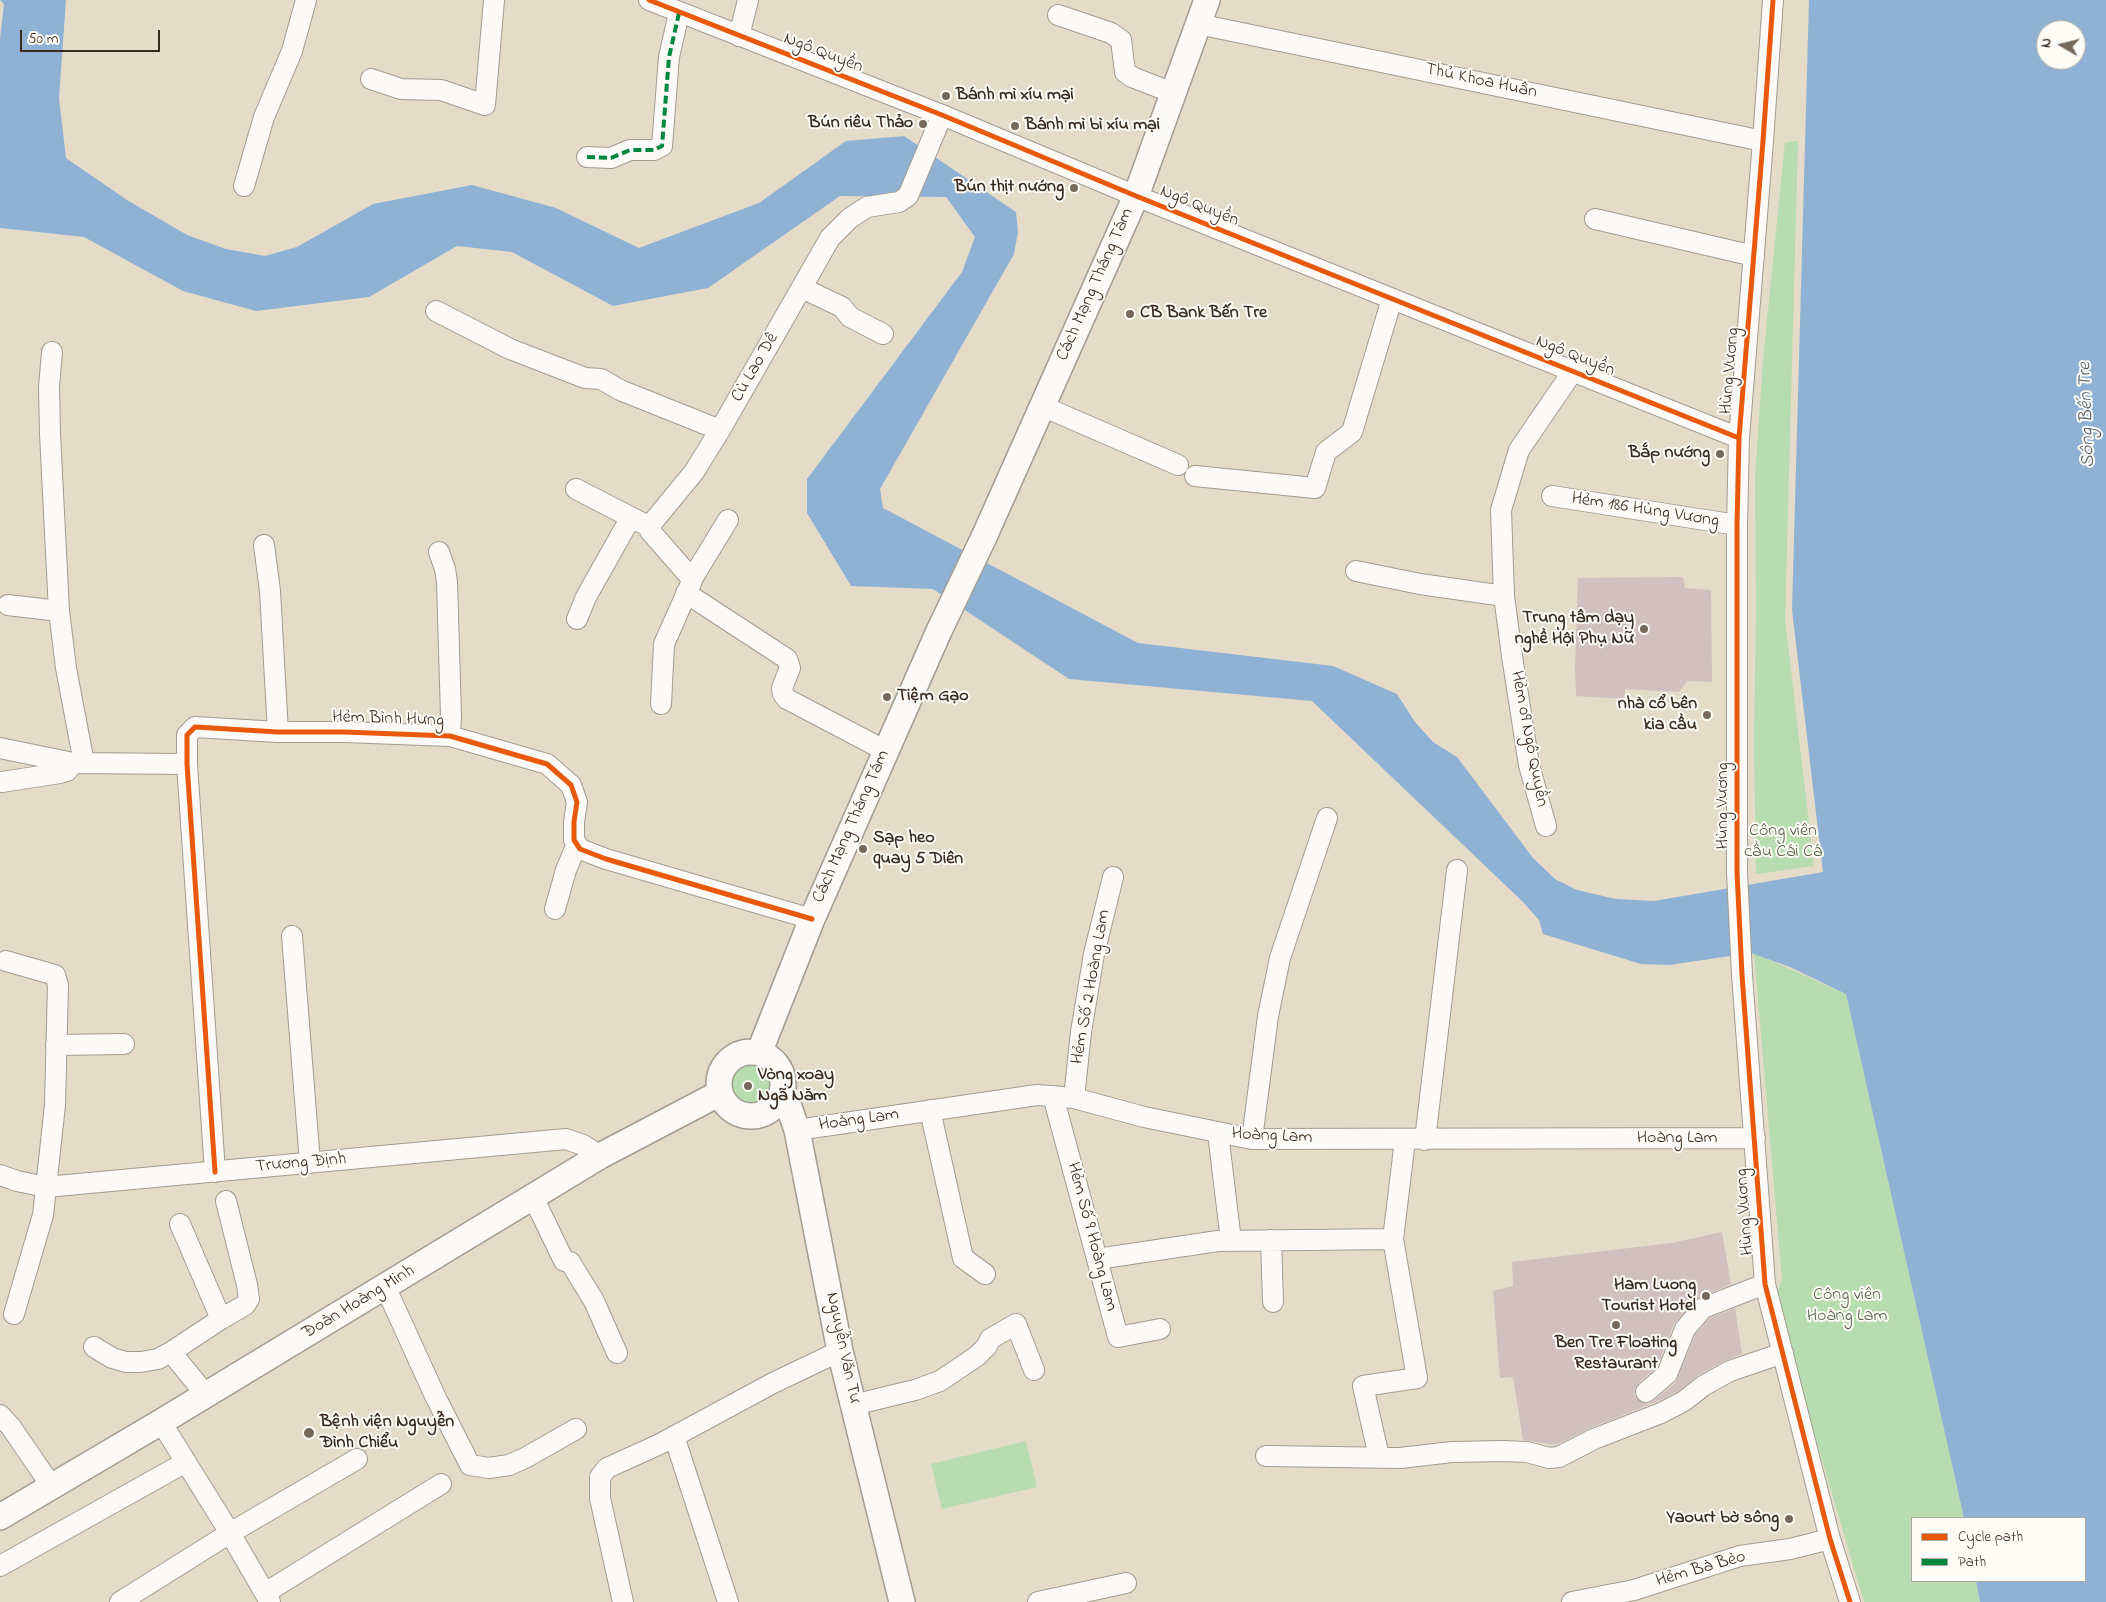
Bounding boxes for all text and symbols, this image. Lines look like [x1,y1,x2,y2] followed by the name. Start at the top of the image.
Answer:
[22,20,162,52] scale bar
[2036,20,2086,70] north arrow
[28,28,58,50] text: 50 m
[780,29,866,79] street label: Ngô Quyền
[2036,37,2058,49] text: N
[1423,60,1539,104] street label: Thủ Khoa Huân
[956,85,1074,107] place label: Bánh mì xíu mại
[940,90,952,102] marker: Bánh mì xíu mại
[808,113,913,135] place label: Bún riêu Thảo
[1025,115,1160,137] place label: Bánh mì bì xíu mại
[917,118,929,130] marker: Bún riêu Thảo
[1009,120,1021,132] marker: Bánh mì bì xíu mại
[954,177,1064,199] place label: Bún thịt nướng
[1156,181,1242,233] street label: Ngô Quyền
[1068,182,1080,194] marker: Bún thịt nướng
[1053,205,1139,365] street label: Cách Mạng Tháng Tám
[1140,303,1267,325] place label: CB Bank Bến Tre
[1124,308,1136,320] marker: CB Bank Bến Tre
[1716,327,1746,415] street label: Hùng Vương
[728,330,784,406] street label: Cù Lao Dê
[1532,331,1618,383] street label: Ngô Quyền
[2075,362,2101,468] water label: Sông Bến Tre
[1628,443,1710,465] place label: Bắp nướng
[1714,448,1726,460] marker: Bắp nướng
[1570,489,1720,533] street label: Hẻm 186 Hùng Vương
[1515,608,1634,650] place label: Trung tâm dạy nghề Hội Phụ Nữ
[1638,623,1650,635] marker: Trung tâm dạy nghề Hội Phụ Nữ
[1504,669,1552,809] street label: Hẻm 09 Ngô Quyền
[897,686,969,708] place label: Tiệm Gạo
[881,691,893,703] marker: Tiệm Gạo
[1618,694,1697,736] place label: nhà cổ bên kia cầu
[332,707,444,733] street label: Hẻm Bình Hưng
[1701,709,1713,721] marker: nhà cổ bên kia cầu
[809,747,895,907] street label: Cách Mạng Tháng Tám
[1713,762,1735,850] street label: Hùng Vương
[1744,821,1822,864] park label: Công viên cầu Cái Cá
[873,828,963,871] place label: Sạp heo quay 5 Diên
[857,843,869,855] marker: Sạp heo quay 5 Diên
[1068,908,1116,1066] street label: Hẻm Số 2 Hoàng Lam
[758,1065,834,1108] place label: Vòng xoay Ngã Năm
[742,1080,754,1092] marker: Vòng xoay Ngã Năm
[818,1105,900,1137] street label: Hoàng Lam
[1231,1124,1313,1150] street label: Hoàng Lam
[1637,1128,1717,1150] street label: Hoàng Lam
[255,1149,347,1179] street label: Trương Định
[1061,1160,1121,1314] street label: Hẻm Số 9 Hoàng Lam
[1732,1168,1760,1256] street label: Hùng Vương
[299,1261,419,1345] street label: Đoàn Hoàng Minh
[1601,1275,1696,1318] place label: Ham Luong Tourist Hotel
[1807,1285,1887,1328] park label: Công viên Hoàng Lam
[1700,1290,1712,1302] marker: Ham Luong Tourist Hotel
[820,1291,864,1405] street label: Nguyễn Văn Tư
[1610,1319,1622,1331] marker: Ben Tre Floating Restaurant
[1555,1333,1677,1376] place label: Ben Tre Floating Restaurant
[320,1412,454,1455] place label: Bệnh viện Nguyễn Đình Chiểu
[302,1426,316,1440] marker: Bệnh viện Nguyễn Đình Chiểu
[1666,1508,1779,1530] place label: Yaourt bờ sông
[1783,1513,1795,1525] marker: Yaourt bờ sông
[1911,1517,2086,1582] legend
[1958,1526,2023,1548] text: Cycle path
[1654,1547,1748,1593] street label: Hẻm Bà Bèo
[1958,1551,1986,1573] text: Path

